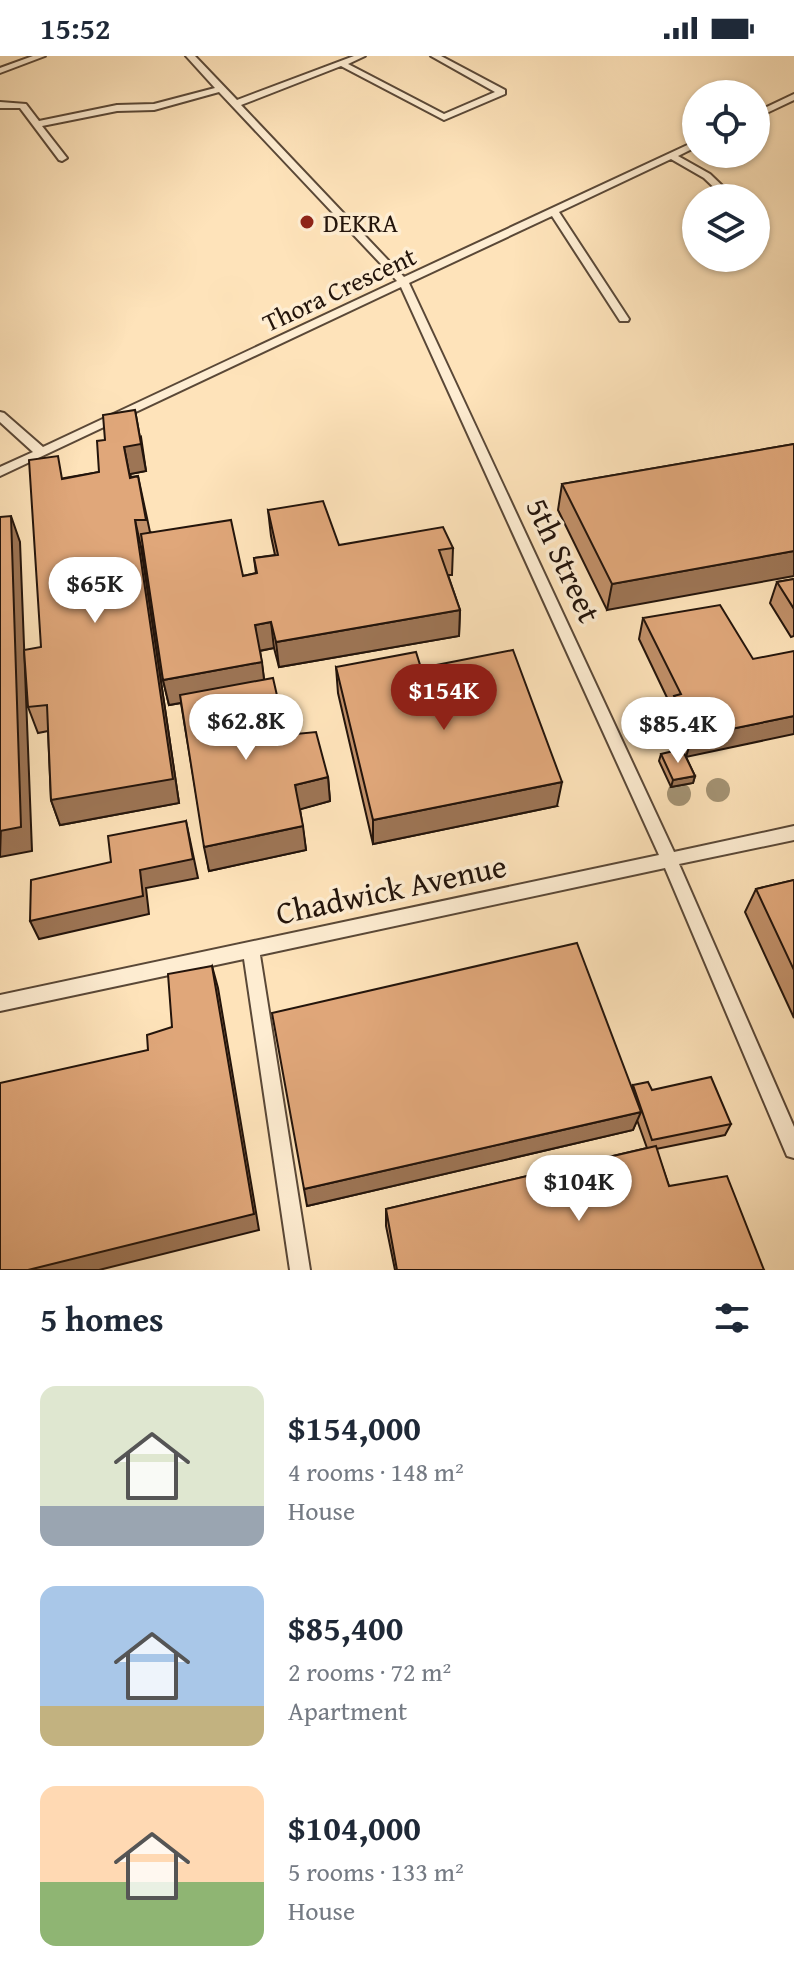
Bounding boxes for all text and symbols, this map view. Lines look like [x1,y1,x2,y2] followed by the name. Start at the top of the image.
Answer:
[40,6,111,50] text: 15:52
[682,80,770,272] map controls
[682,80,770,168] button: locate
[682,184,770,272] button: layers
[323,203,398,242] place label: DEKRA
[298,213,316,231] marker: DEKRA
[256,236,422,342] street label: Thora Crescent
[515,490,613,630] street label: 5th Street
[48,557,142,625] pin: $65K
[67,563,123,602] text: $65K
[388,664,500,732] pin: $154K
[409,670,479,709] text: $154K
[181,694,311,762] pin: $62.8K
[613,697,743,765] pin: $85.4K
[207,700,285,739] text: $62.8K
[639,703,717,742] text: $85.4K
[271,842,511,936] street label: Chadwick Avenue
[523,1155,635,1223] pin: $104K
[544,1161,614,1200] text: $104K
[40,1294,164,1343] text: 5 homes
[710,1296,754,1340] icon: filters
[288,1403,421,1452] text: $154,000
[104,1418,200,1514] icon: home
[288,1452,464,1491] text: 4 rooms · 148 m²
[288,1491,355,1530] text: House
[288,1603,403,1652] text: $85,400
[104,1618,200,1714] icon: home
[288,1652,451,1691] text: 2 rooms · 72 m²
[288,1691,407,1730] text: Apartment
[288,1803,421,1852] text: $104,000
[104,1818,200,1914] icon: home
[288,1852,464,1891] text: 5 rooms · 133 m²
[288,1891,355,1930] text: House

